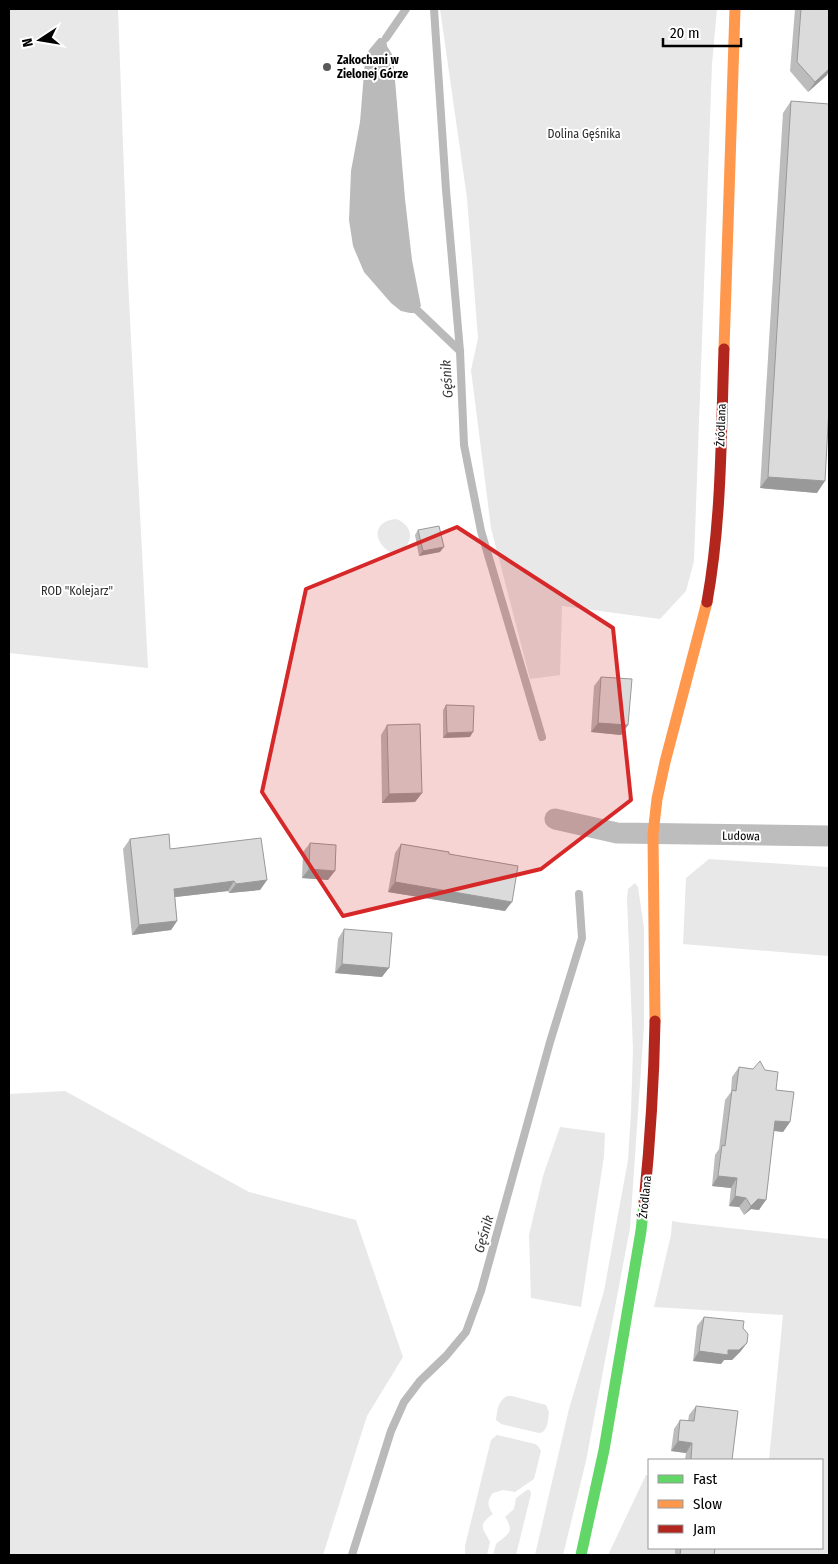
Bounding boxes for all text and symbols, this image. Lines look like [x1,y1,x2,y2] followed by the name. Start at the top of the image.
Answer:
[15,15,65,65] north arrow
[663,15,740,47] scale bar
[670,24,700,42] text: 20 m
[19,37,37,48] text: N
[337,53,408,81] place label: Zakochani w Zielonej Górze
[321,61,333,73] marker: Zakochani w Zielonej Górze
[547,127,621,141] park label: Dolina Gęśnika
[437,359,457,399] water label: Gęśnik
[712,403,729,447] street label: Źródlana
[41,584,113,598] park label: ROD "Kolejarz"
[722,829,760,843] street label: Ludowa
[635,1175,654,1219] street label: Źródlana
[471,1213,497,1255] water label: Gęśnik
[648,1459,823,1549] legend
[693,1470,717,1488] text: Fast
[693,1495,722,1513] text: Slow
[693,1520,716,1538] text: Jam

